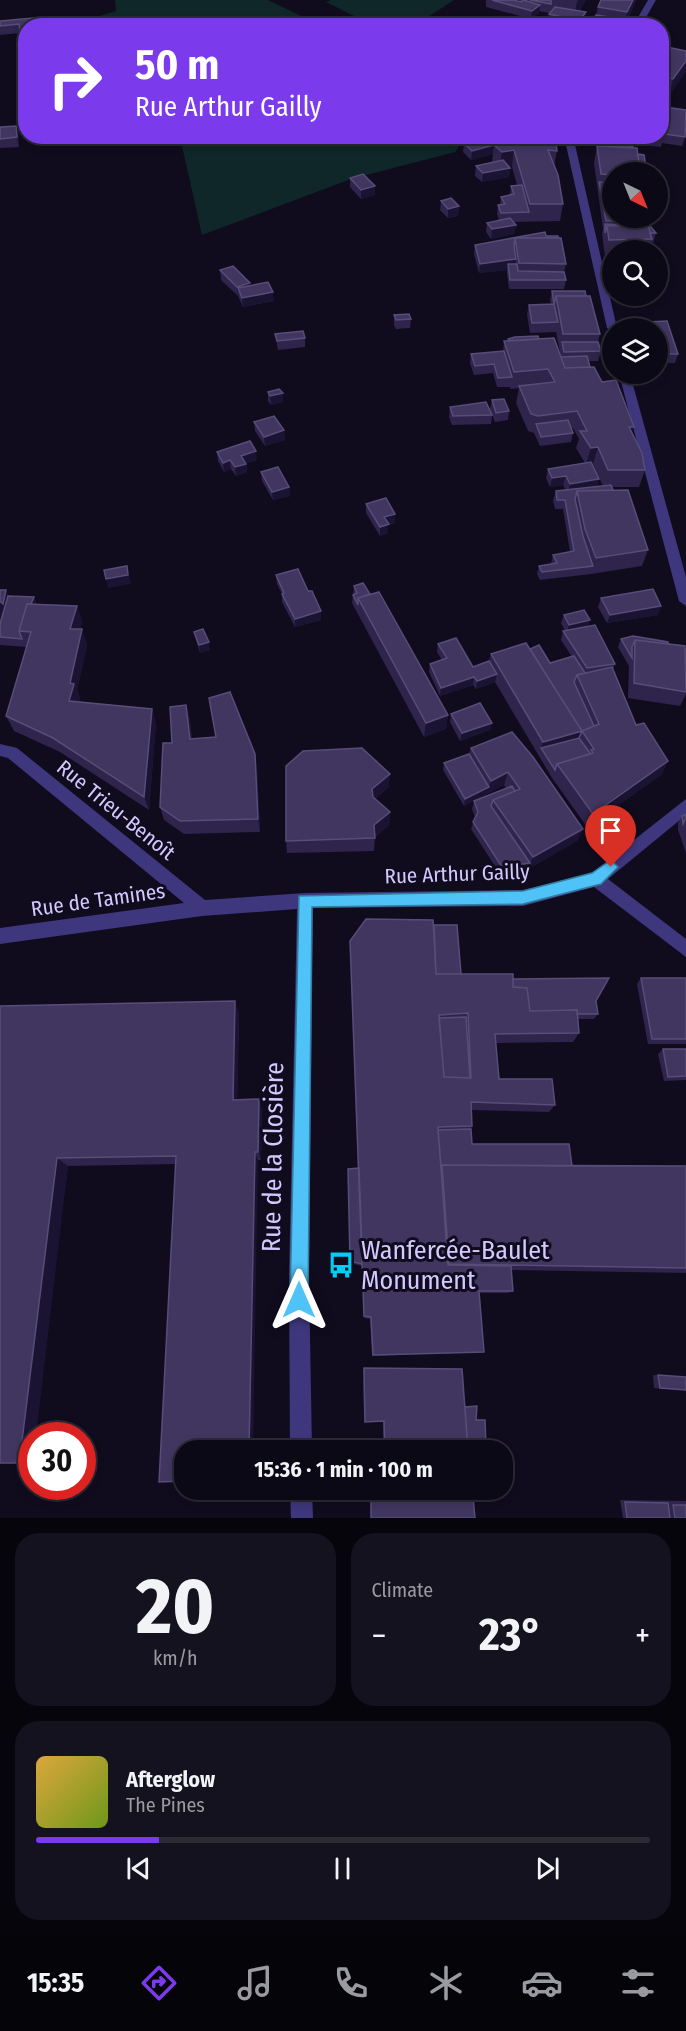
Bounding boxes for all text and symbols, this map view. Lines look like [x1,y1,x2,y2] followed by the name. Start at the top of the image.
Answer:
[135,40,219,90] text: 50 m
[36,42,114,120] icon: right
[135,91,322,123] text: Rue Arthur Gailly
[602,162,668,228] north arrow
[602,162,668,384] map controls
[602,240,668,306] button: search
[602,318,668,384] button: layers
[52,754,181,866] street label: Rue Trieu-Benoît
[585,805,636,867] pin
[594,814,627,847] icon: arrive
[384,858,531,890] street label: Rue Arthur Gailly
[29,878,167,922] street label: Rue de Tamines
[256,1062,290,1252] street label: Rue de la Closière
[361,1235,550,1296] place label: Wanfercée-Baulet Monument
[326,1250,356,1280] bus stop icon: Wanfercée-Baulet Monument
[267,1268,331,1332] position arrow
[18,1422,96,1500] speed limit sign: 30
[254,1456,433,1483] text: 15:36 · 1 min · 100 m
[136,1560,215,1654] text: 20
[372,1578,433,1602] text: Climate
[479,1608,542,1662] text: 23°
[372,1616,386,1656] text: −
[635,1616,650,1656] text: +
[153,1646,198,1670] text: km/h
[126,1766,215,1793] text: Afterglow
[126,1793,205,1817] text: The Pines
[122,1852,155,1885] icon: previous
[326,1852,359,1885] icon: pause
[531,1852,564,1885] icon: next
[138,1962,180,2004] icon: directions
[234,1962,276,2004] icon: music
[330,1962,372,2004] icon: phone
[425,1962,467,2004] icon: climate
[521,1962,563,2004] icon: car
[617,1962,659,2004] icon: filters
[27,1967,84,1999] text: 15:35

